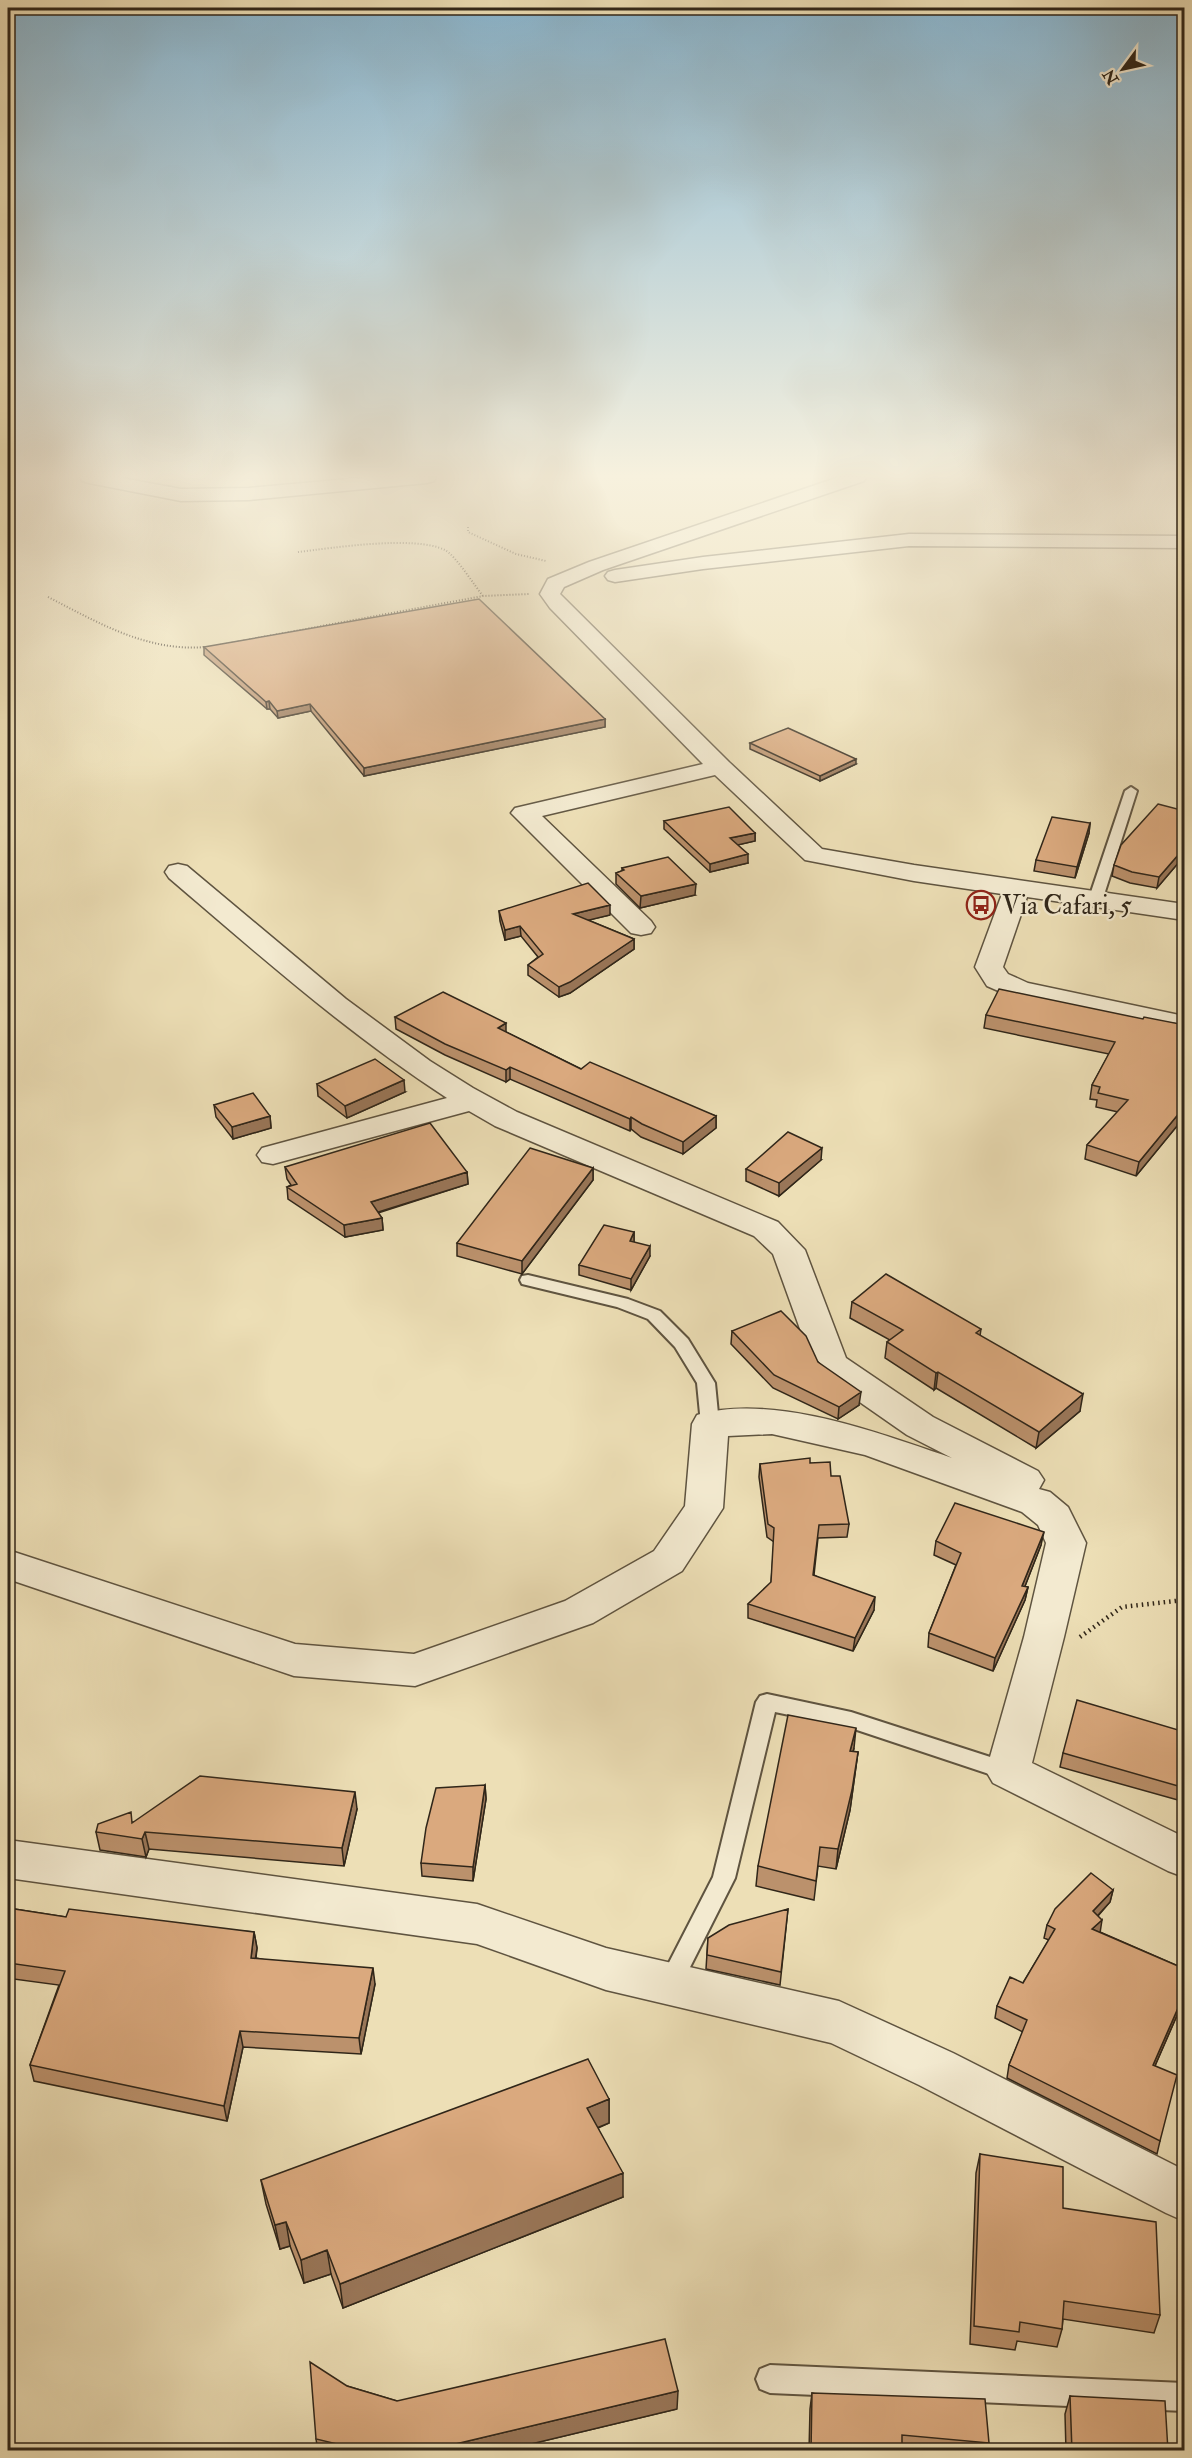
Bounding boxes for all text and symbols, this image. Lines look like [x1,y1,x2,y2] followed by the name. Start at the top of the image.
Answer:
[1093,39,1153,99] north arrow
[1099,65,1124,89] text: N
[965,889,997,921] bus stop icon: Via Cafari, 5
[1002,890,1132,922] place label: Via Cafari, 5

